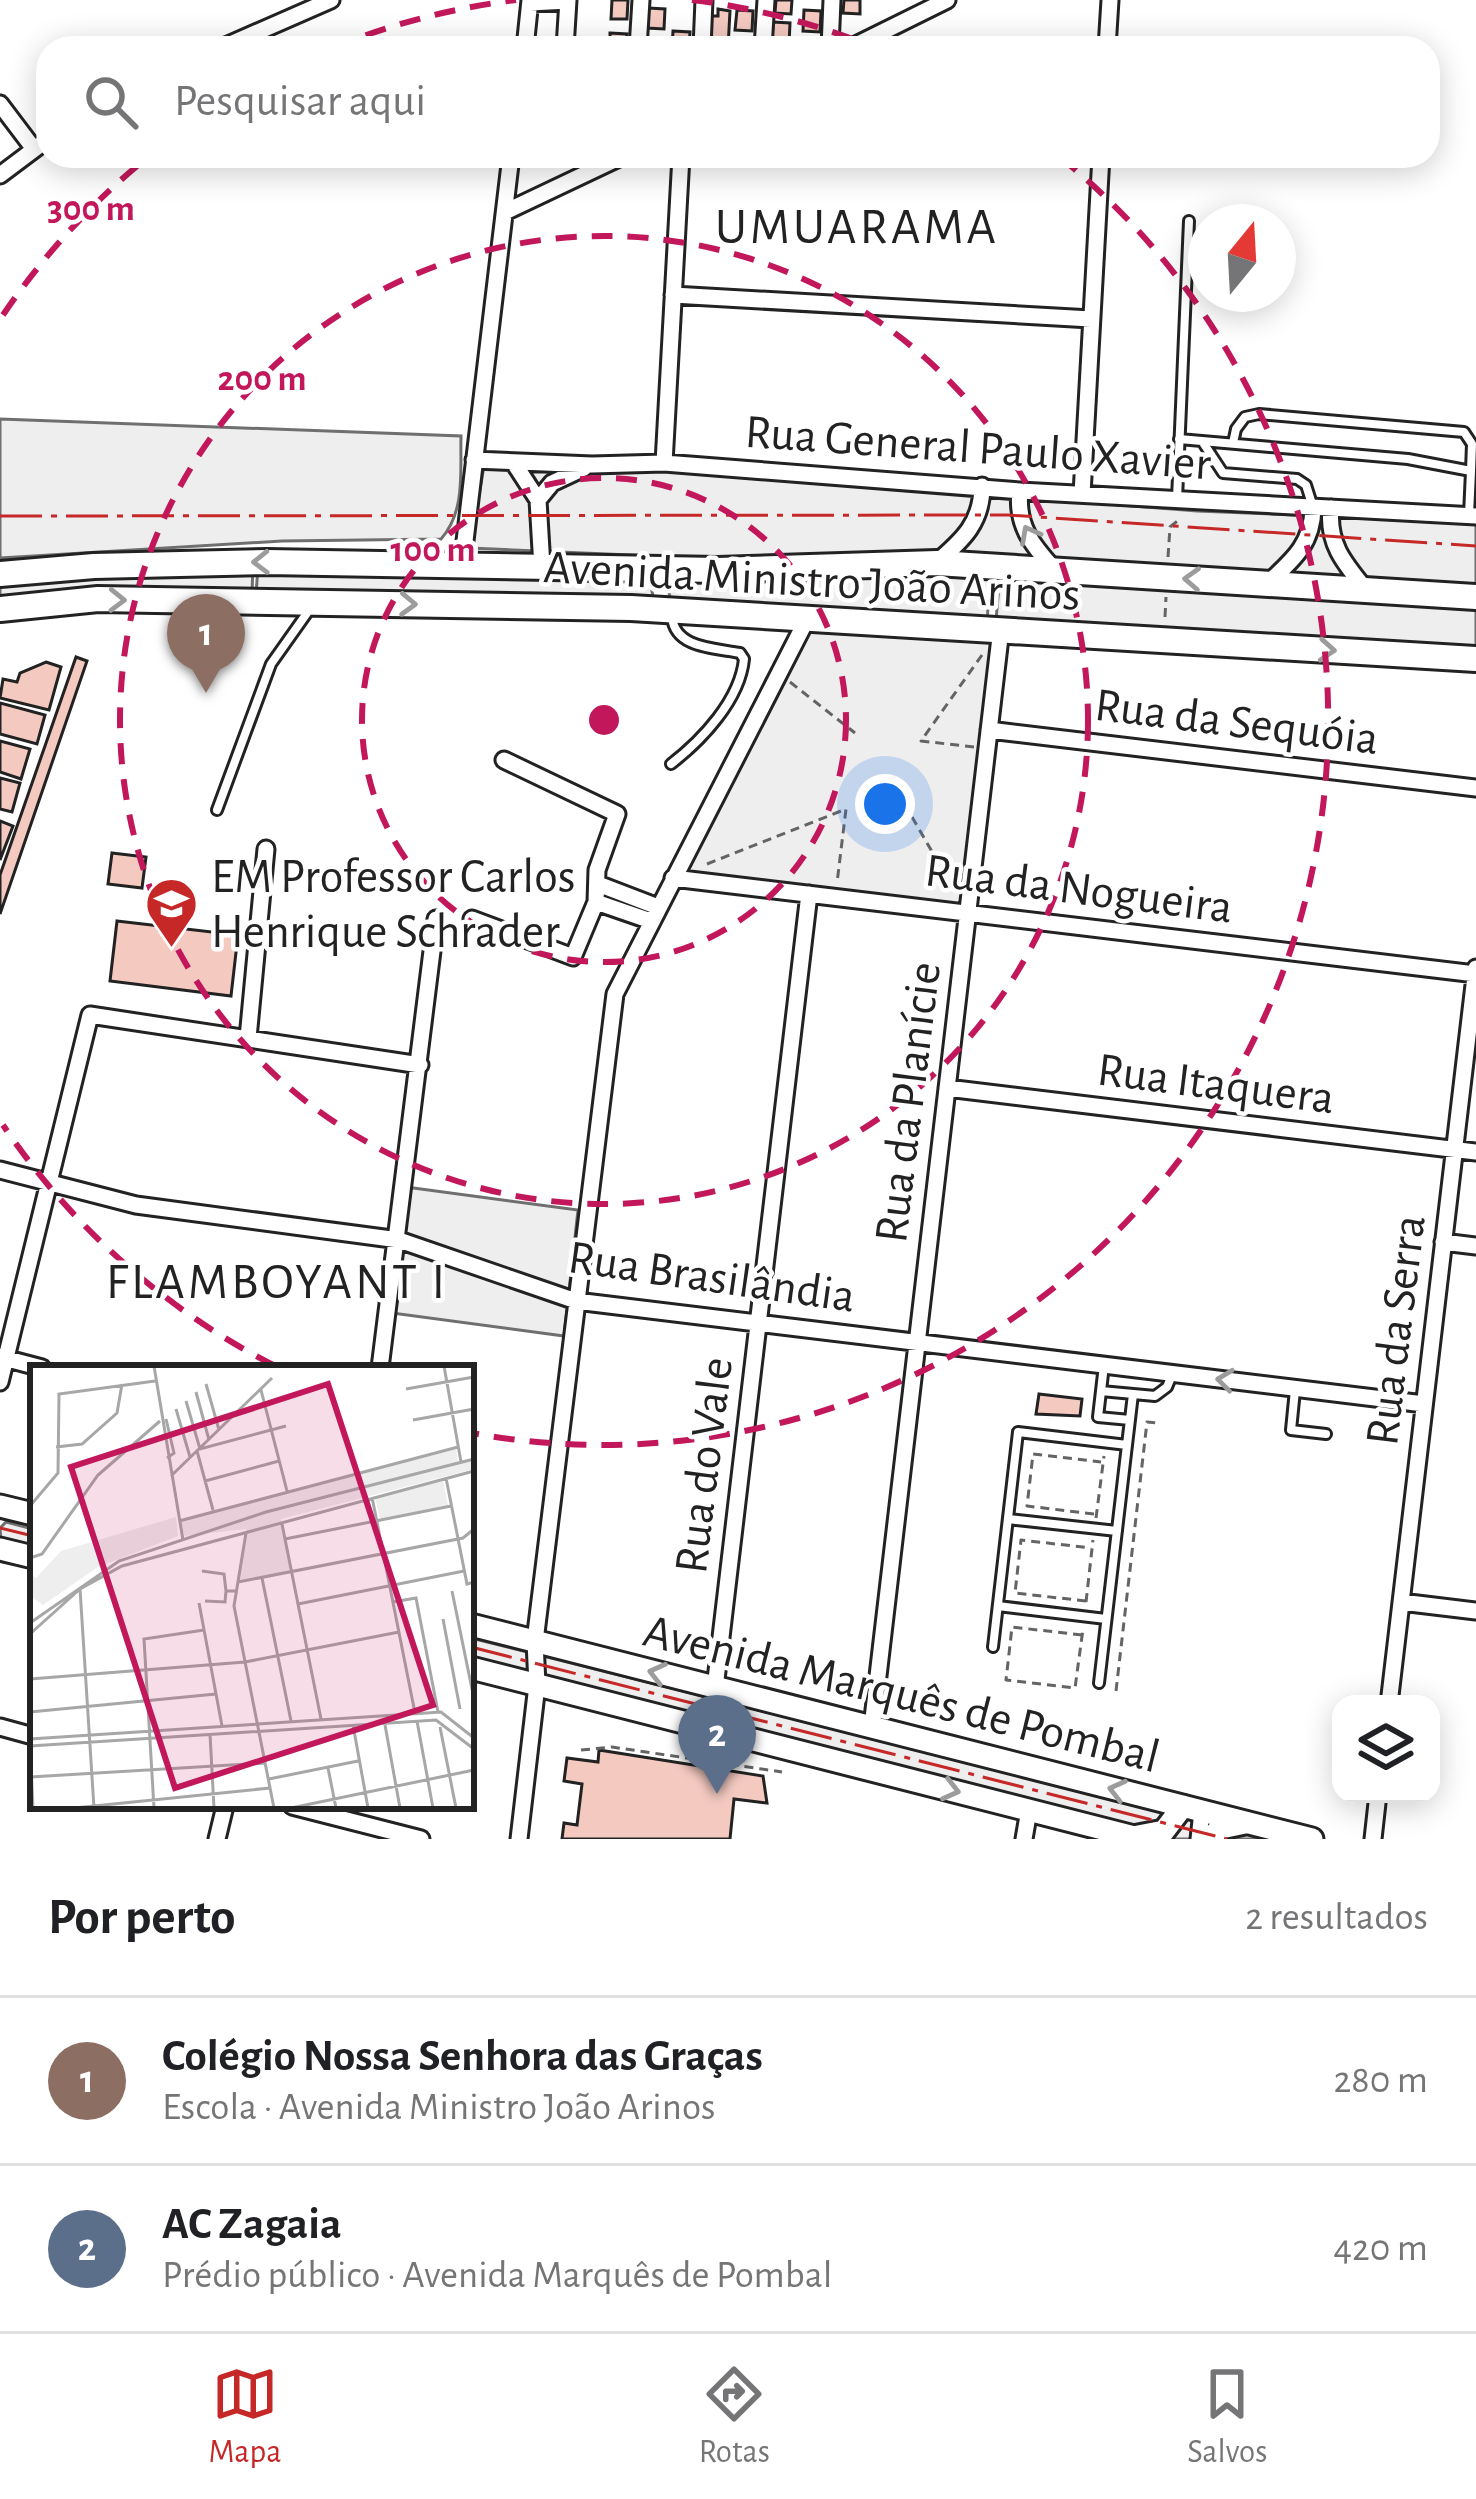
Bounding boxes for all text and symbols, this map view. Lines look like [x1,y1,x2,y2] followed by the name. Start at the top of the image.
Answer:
[36,36,1440,168] search box
[78,69,144,135] icon: search
[174,79,426,124] text: Pesquisar aqui
[47,191,135,227] text: 300 m
[715,202,999,253] district label: UMUARAMA
[1188,204,1296,312] north arrow
[218,361,306,397] text: 200 m
[743,409,1213,489] street label: Rua General Paulo Xavier
[1021,525,1044,547] one-way arrow
[391,532,475,568] text: 100 m
[542,544,1081,620] street label: Avenida Ministro João Arinos
[251,549,270,575] one-way arrow
[1182,566,1201,592] one-way arrow
[109,587,127,613] one-way arrow
[399,590,418,616] one-way arrow
[167,594,245,693] pin: 1
[1318,636,1337,662] one-way arrow
[1092,682,1381,764] street label: Rua da Sequóia
[583,699,625,741] centre of rings
[855,774,915,834] your location
[922,847,1235,933] street label: Rua da Nogueira
[211,854,576,957] place label: EM Professor Carlos Henrique Schrader
[144,875,200,949] school or university icon: EM Professor Carlos Henrique Schrader
[868,959,950,1245] street label: Rua da Planície
[1094,1047,1337,1123] street label: Rua Itaquera
[1359,1212,1435,1448] street label: Rua da Serra
[565,1234,858,1322] street label: Rua Brasilândia
[106,1257,448,1308] district label: FLAMBOYANT I
[668,1355,742,1576] street label: Rua do Vale
[30,1365,474,1809] inset map
[1215,1367,1235,1393] one-way arrow
[639,1608,1164,1782] street label: Avenida Marquês de Pombal
[648,1662,668,1687] one-way arrow
[678,1695,756,1794] pin: 2
[1332,1695,1440,1803] map controls
[1332,1695,1440,1803] button: layers
[940,1776,960,1801] one-way arrow
[1107,1779,1128,1804] one-way arrow
[48,1892,235,1943] text: Por perto
[1245,1898,1428,1937] text: 2 resultados
[162,2034,763,2079] text: Colégio Nossa Senhora das Graças
[80,2061,94,2100] text: 1
[1334,2061,1428,2100] text: 280 m
[162,2088,716,2127] text: Escola · Avenida Ministro João Arinos
[162,2202,342,2247] text: AC Zagaia
[78,2229,96,2268] text: 2
[1333,2229,1428,2268] text: 420 m
[162,2256,832,2295] text: Prédio público · Avenida Marquês de Pombal
[209,2361,282,2473] tab: Mapa
[699,2361,770,2473] tab: Rotas
[1187,2361,1267,2473] tab: Salvos

